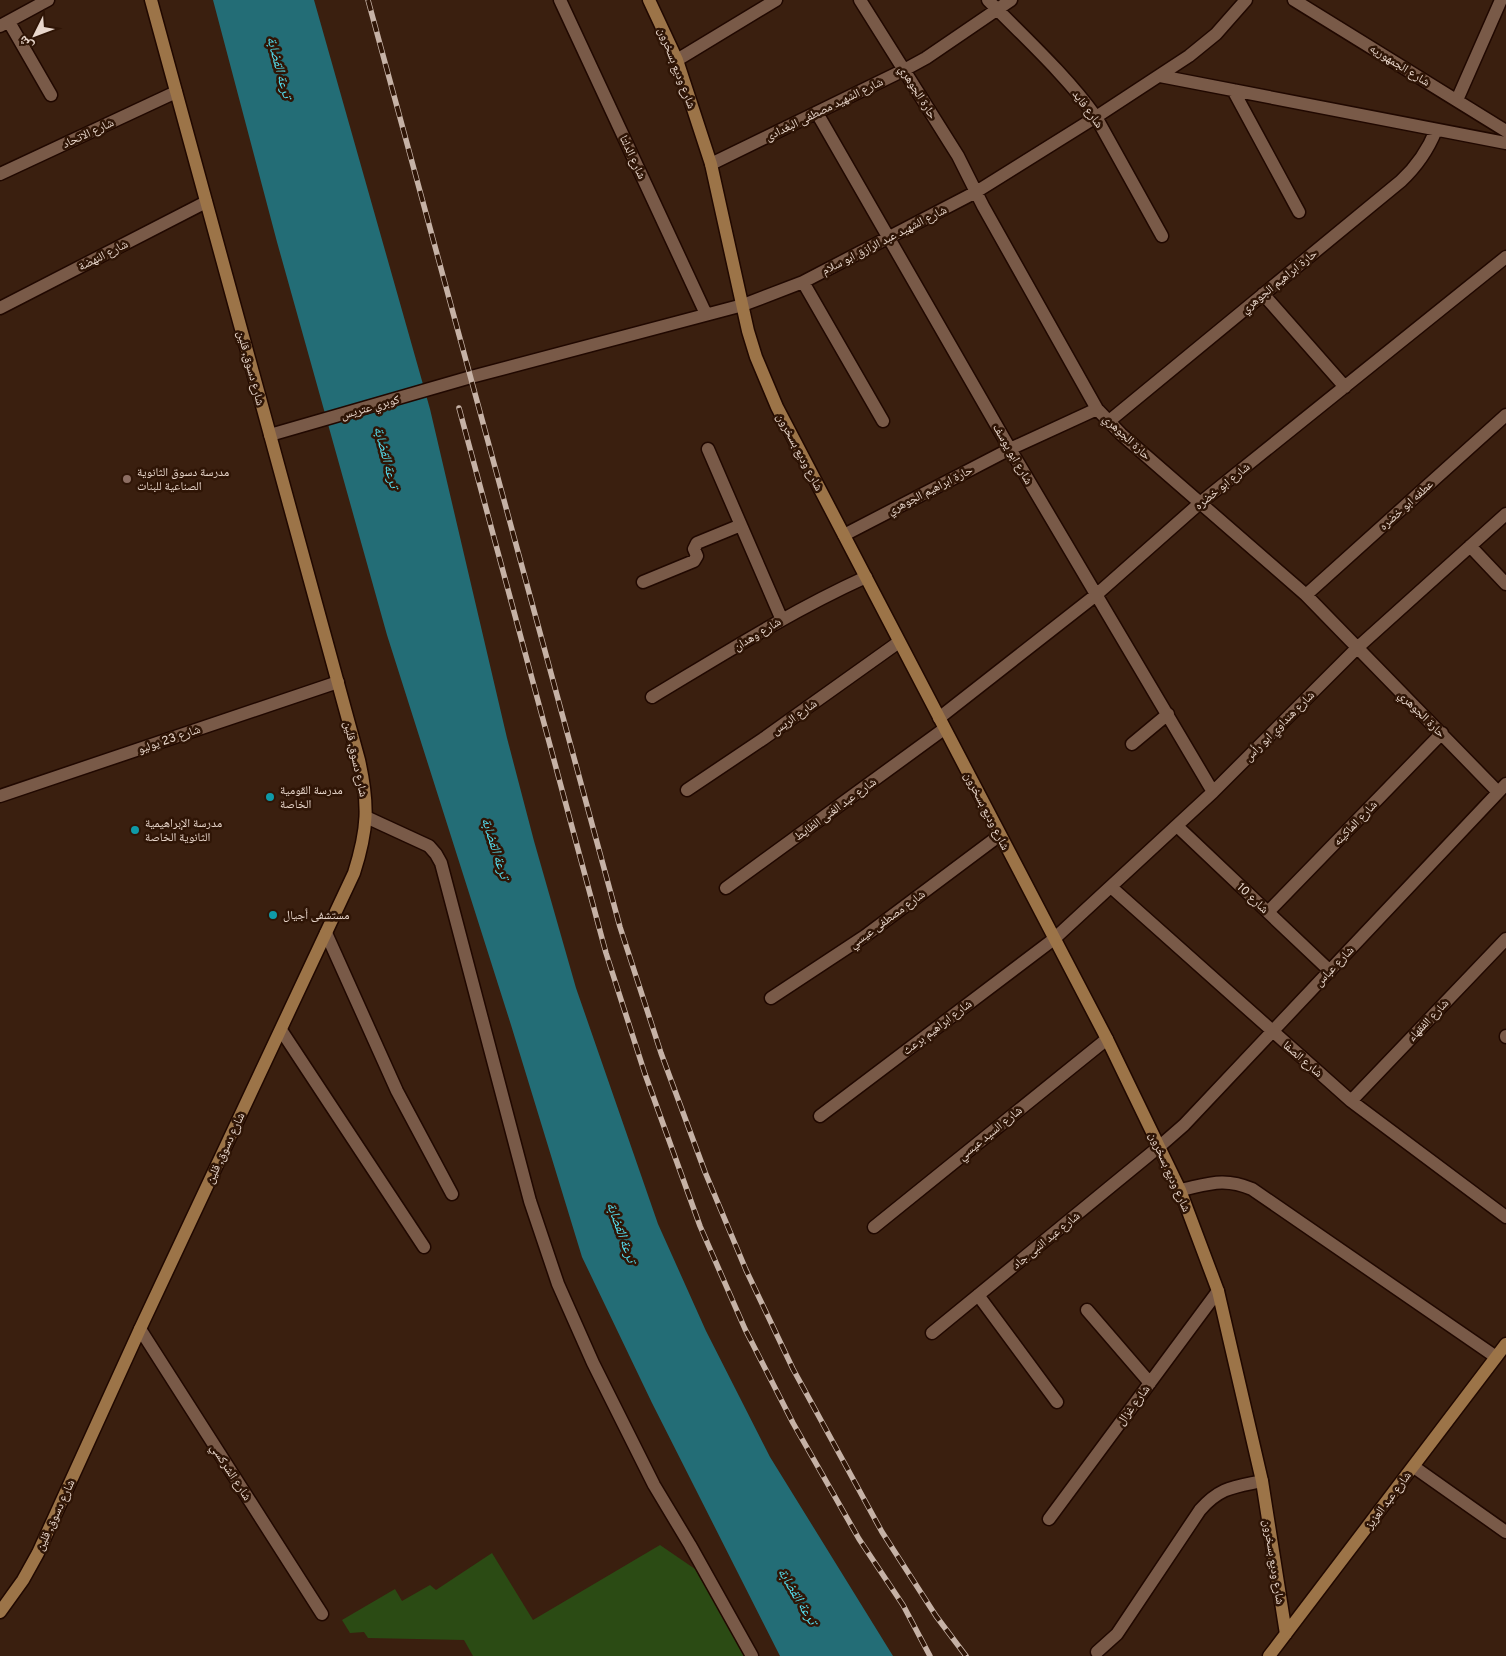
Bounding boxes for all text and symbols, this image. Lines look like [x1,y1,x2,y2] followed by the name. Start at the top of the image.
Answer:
[10,10,60,60] north arrow
[653,26,699,111] street label: شارع وديع بسخرون
[15,31,38,54] text: ش
[262,35,296,103] water label: ترعة القضابة
[1366,41,1433,91] street label: شارع الجمهوريه
[893,63,940,123] street label: حارة الجوهري
[763,74,886,145] street label: شارع الشهيد مصطفى البغدادى
[1068,87,1107,132] street label: شارع فايد
[60,115,117,153] street label: شارع الاتحاد
[615,133,649,182] street label: شارع الدلتا
[819,202,950,279] street label: شارع الشهيد عبد الرازق ابو سلام
[76,236,131,275] street label: شارع النهضة
[1238,246,1322,318] street label: حارة ابراهيم الجوهري
[232,329,268,407] street label: شارع دسوق, قلين
[339,392,402,425] street label: كوبري عتريس
[772,411,826,494] street label: شارع وديع بسخرون
[1098,411,1154,465] street label: حارة الجوهري
[988,421,1036,488] street label: شارع ابو يوسف
[369,425,403,493] water label: ترعة القضابة
[1192,459,1254,514] street label: شارع ابو خضره
[885,462,977,520] street label: حارة ابراهيم الجوهري
[137,465,229,495] place label: مدرسة دسوق الثانوية الصناعية للبنات
[121,473,133,485] marker: مدرسة دسوق الثانوية الصناعية للبنات
[1376,477,1437,534] street label: عطفه ابو خضره
[731,614,784,655] street label: شارع وهدان
[1241,688,1319,766] street label: شارع هنداوي ابو رأس
[1394,688,1449,743] street label: حارة الجوهري
[769,696,821,739] street label: شارع الريس
[339,720,371,798] street label: شارع دسوق, قلين
[136,722,203,758] street label: شارع 23 يوليو
[960,770,1013,853] street label: شارع وديع بسخرون
[791,774,880,845] street label: شارع عبد الغنى الظايط
[280,783,343,813] place label: مدرسة القومية الخاصة
[264,791,276,803] marker: مدرسة القومية الخاصة
[1330,797,1381,850] street label: شارع الماكينه
[145,816,222,846] place label: مدرسة الإبراهيمية الثانوية الخاصة
[477,816,513,884] water label: ترعة القضابة
[129,824,141,836] marker: مدرسة الإبراهيمية الثانوية الخاصة
[1233,880,1272,918] street label: شارع 10
[846,887,930,954] street label: شارع مصطفى عيسي
[283,908,349,924] place label: مستشفى أجيال
[267,909,279,921] marker: مستشفى أجيال
[1311,943,1358,990] street label: شارع عباس
[900,996,976,1059] street label: شارع ابراهيم برعث
[1404,996,1453,1045] street label: شارع الفقهاء
[1279,1038,1326,1082] street label: شارع الصفا
[955,1103,1027,1165] street label: شارع السيد عيسي
[202,1110,249,1187] street label: شارع دسوق, قلين
[1144,1130,1194,1215] street label: شارع وديع بسخرون
[602,1200,640,1268] water label: ترعة القضابة
[1009,1208,1084,1273] street label: شارع عبد النبى جاد
[1113,1382,1154,1429] street label: شارع غزال
[205,1441,255,1505] street label: شارع الشركسي
[1361,1469,1416,1533] street label: شارع عبد العزيز
[32,1477,79,1554] street label: شارع دسوق, قلين
[1258,1519,1288,1606] street label: شارع وديع بسخرون
[773,1565,822,1631] water label: ترعة القضابة

